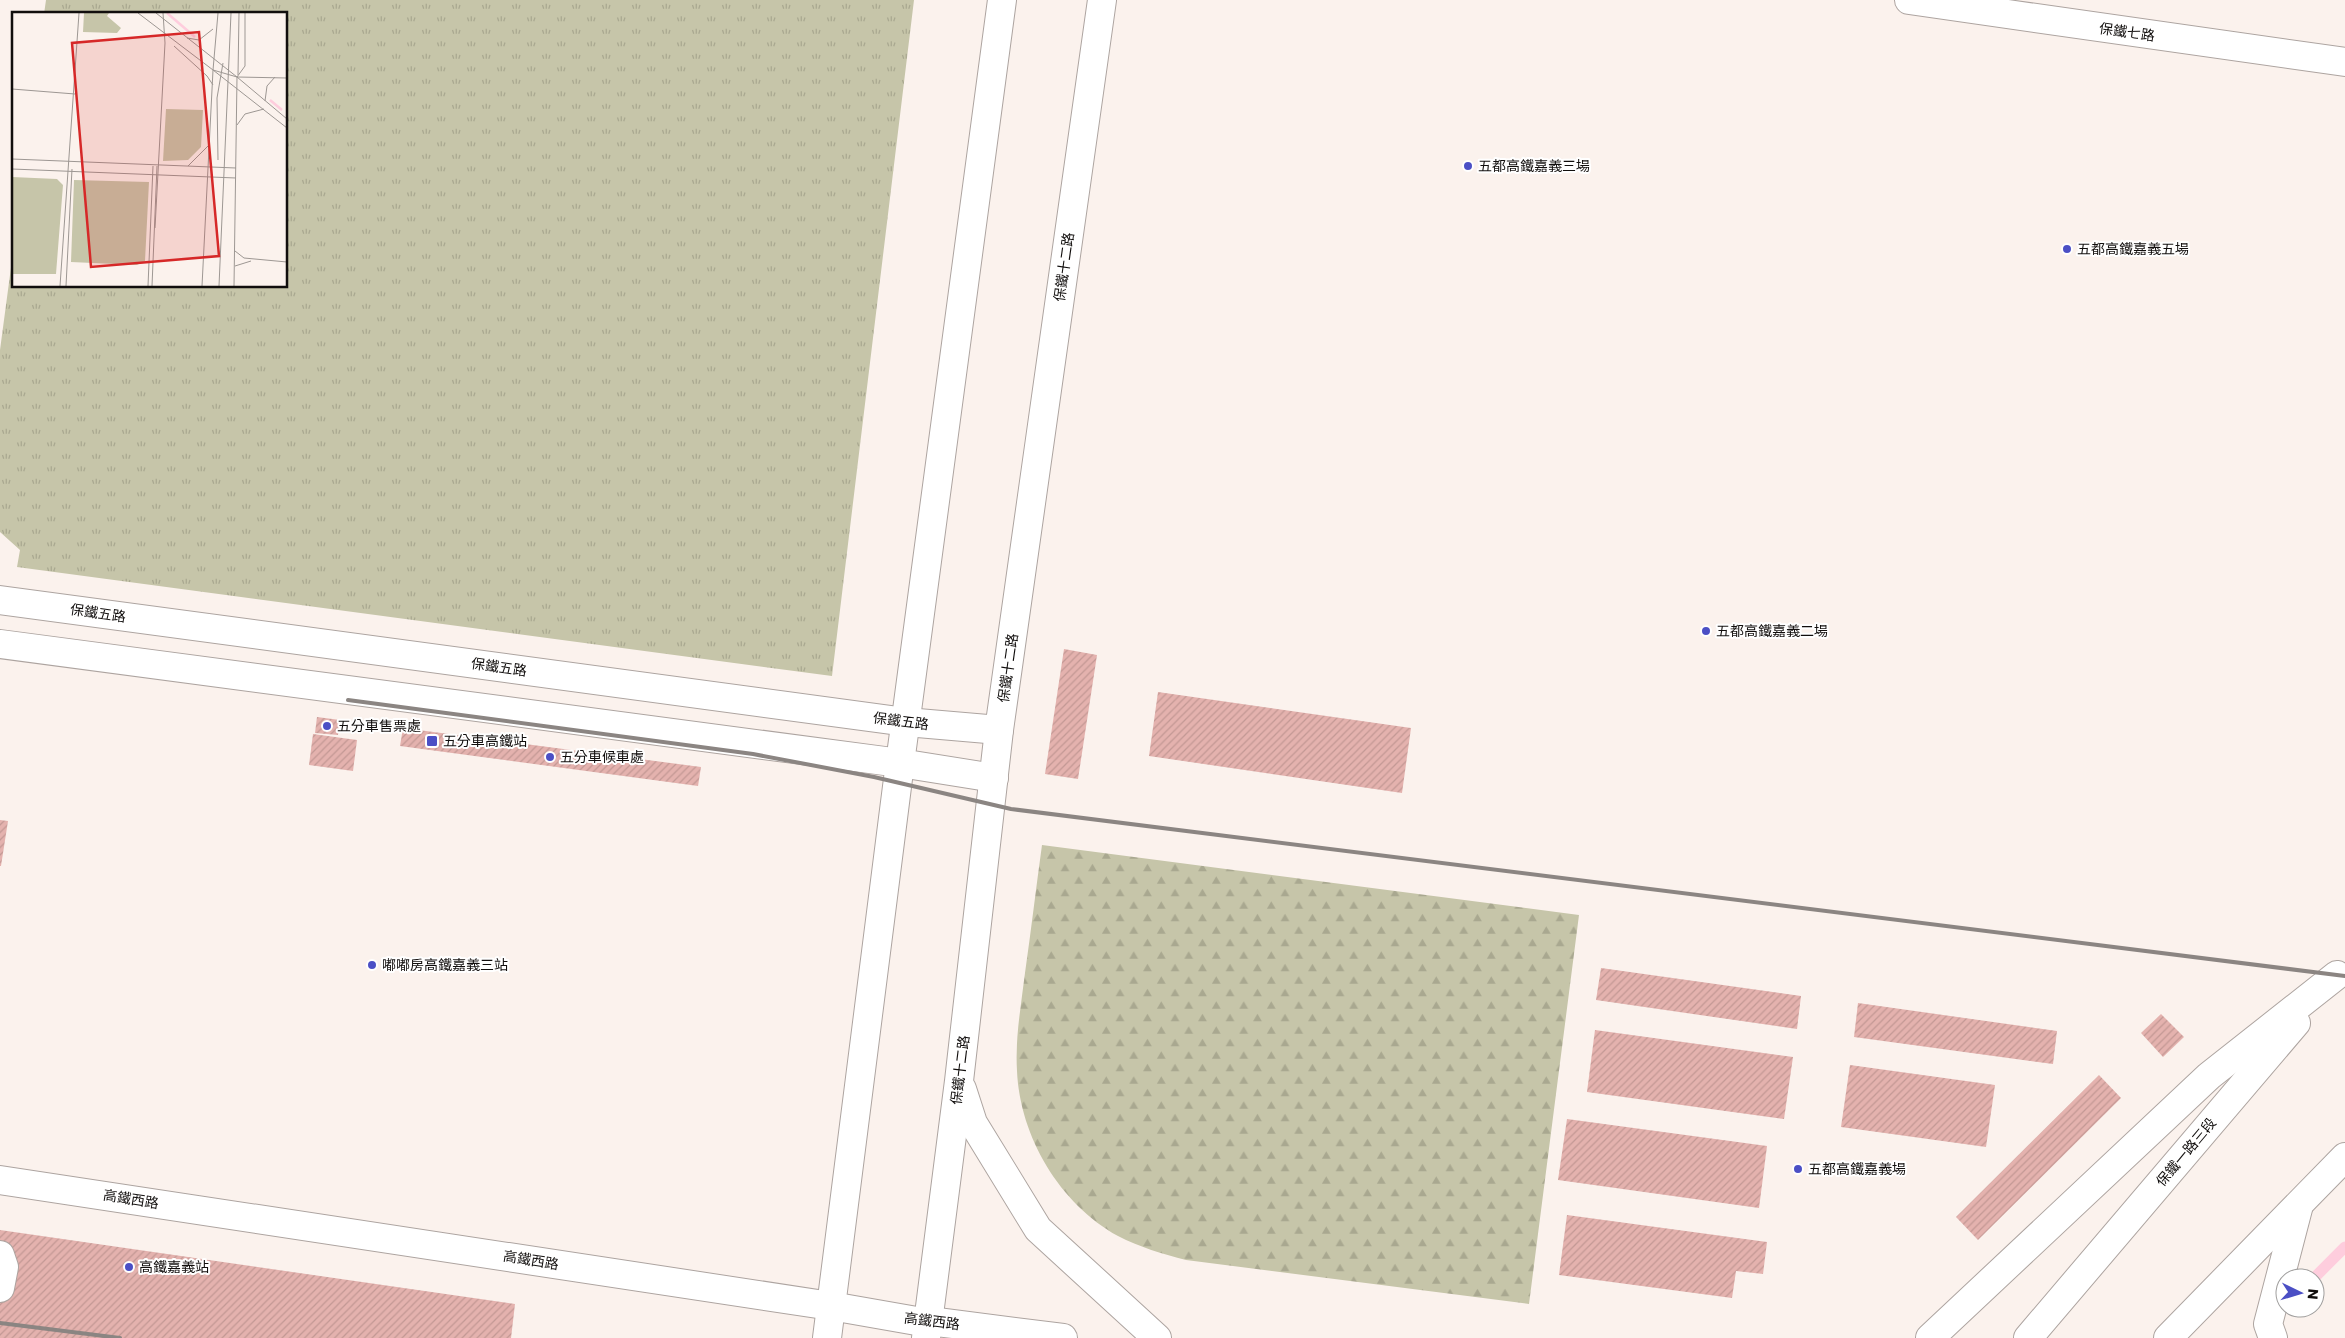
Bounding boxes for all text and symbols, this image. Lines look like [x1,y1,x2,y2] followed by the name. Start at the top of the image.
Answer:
[12,12,288,288] inset map
[2098,18,2156,46] street label: 保鐵七路
[1478,156,1590,176] place label: 五都高鐵嘉義三場
[1462,160,1474,172] marker: 五都高鐵嘉義三場
[1049,231,1079,303] street label: 保鐵十二路
[2077,239,2189,259] place label: 五都高鐵嘉義五場
[2061,243,2073,255] marker: 五都高鐵嘉義五場
[69,599,127,627] street label: 保鐵五路
[1716,621,1828,641] place label: 五都高鐵嘉義二場
[1700,625,1712,637] marker: 五都高鐵嘉義二場
[993,632,1023,704] street label: 保鐵十二路
[470,653,528,681] street label: 保鐵五路
[872,708,930,734] street label: 保鐵五路
[337,716,421,736] place label: 五分車售票處
[321,720,333,732] marker: 五分車售票處
[443,731,527,751] place label: 五分車高鐵站
[425,734,439,748] marker: 五分車高鐵站
[560,747,644,767] place label: 五分車候車處
[544,751,556,763] marker: 五分車候車處
[382,955,508,975] place label: 嘟嘟房高鐵嘉義三站
[366,959,378,971] marker: 嘟嘟房高鐵嘉義三站
[946,1034,974,1106] street label: 保鐵十二路
[2151,1113,2221,1191] street label: 保鐵一路三段
[1808,1159,1906,1179] place label: 五都高鐵嘉義場
[1792,1163,1804,1175] marker: 五都高鐵嘉義場
[102,1185,160,1213] street label: 高鐵西路
[502,1246,560,1274] street label: 高鐵西路
[139,1257,209,1277] place label: 高鐵嘉義站
[123,1261,135,1273] marker: 高鐵嘉義站
[2275,1268,2325,1318] north arrow
[2303,1288,2323,1300] text: N
[903,1308,961,1334] street label: 高鐵西路

